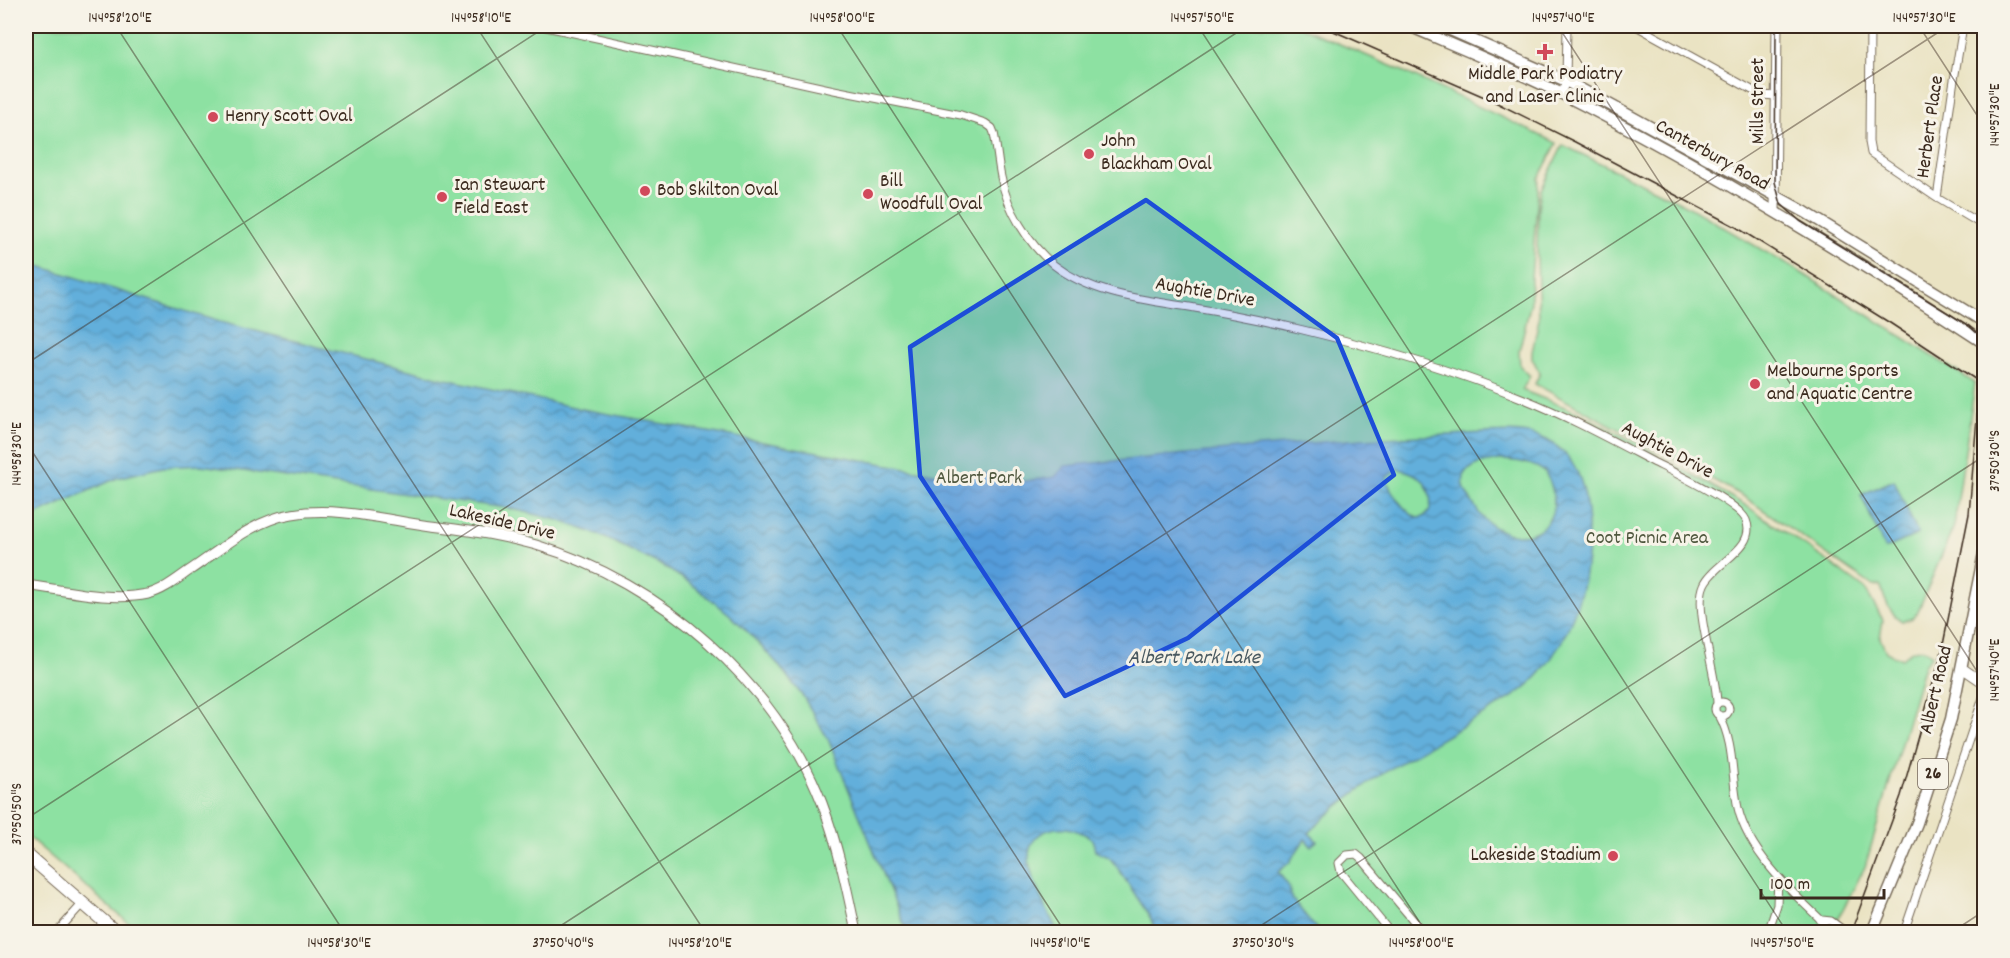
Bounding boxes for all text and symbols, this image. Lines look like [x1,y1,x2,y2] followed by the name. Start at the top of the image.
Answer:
[88,8,152,30] text: 144°58'20"E
[451,8,511,30] text: 144°58'10"E
[810,8,875,30] text: 144°58'00"E
[1170,8,1234,30] text: 144°57'50"E
[1532,8,1595,30] text: 144°57'40"E
[1892,8,1956,30] text: 144°57'30"E
[1536,43,1554,61] marker: Middle Park Podiatry and Laser Clinic
[1745,58,1773,144] street label: Mills Street
[1468,61,1623,112] place label: Middle Park Podiatry and Laser Clinic
[1910,74,1952,180] street label: Herbert Place
[1985,83,2007,147] text: 144°57'30"E
[225,103,353,131] place label: Henry Scott Oval
[206,110,220,124] marker: Henry Scott Oval
[1650,113,1774,199] street label: Canterbury Road
[1101,128,1212,179] place label: John Blackham Oval
[1082,147,1096,161] marker: John Blackham Oval
[880,168,983,219] place label: Bill Woodfull Oval
[454,172,545,223] place label: Ian Stewart Field East
[657,177,778,205] place label: Bob Skilton Oval
[638,184,652,198] marker: Bob Skilton Oval
[861,187,875,201] marker: Bill Woodfull Oval
[435,190,449,204] marker: Ian Stewart Field East
[1153,270,1257,316] street label: Aughtie Drive
[1767,358,1913,409] place label: Melbourne Sports and Aquatic Centre
[1748,377,1762,391] marker: Melbourne Sports and Aquatic Centre
[1616,415,1718,487] street label: Aughtie Drive
[7,422,29,486] text: 144°58'30"E
[1985,430,2007,492] text: 37°50'30"S
[936,465,1022,493] park label: Albert Park
[446,497,558,549] street label: Lakeside Drive
[1586,525,1709,553] park label: Coot Picnic Area
[1985,638,2007,701] text: 144°57'40"E
[1913,643,1961,737] street label: Albert Road
[1128,644,1262,674] water label: Albert Park Lake
[1918,759,1948,789] road number: 26
[7,783,29,845] text: 37°50'50"S
[1471,842,1601,870] place label: Lakeside Stadium
[1606,849,1620,863] marker: Lakeside Stadium
[1761,862,1884,900] scale bar
[1770,873,1810,898] text: 100 m
[307,933,371,955] text: 144°58'30"E
[532,933,594,955] text: 37°50'40"S
[668,933,732,955] text: 144°58'20"E
[1030,933,1090,955] text: 144°58'10"E
[1232,933,1294,955] text: 37°50'30"S
[1389,933,1454,955] text: 144°58'00"E
[1750,933,1814,955] text: 144°57'50"E

